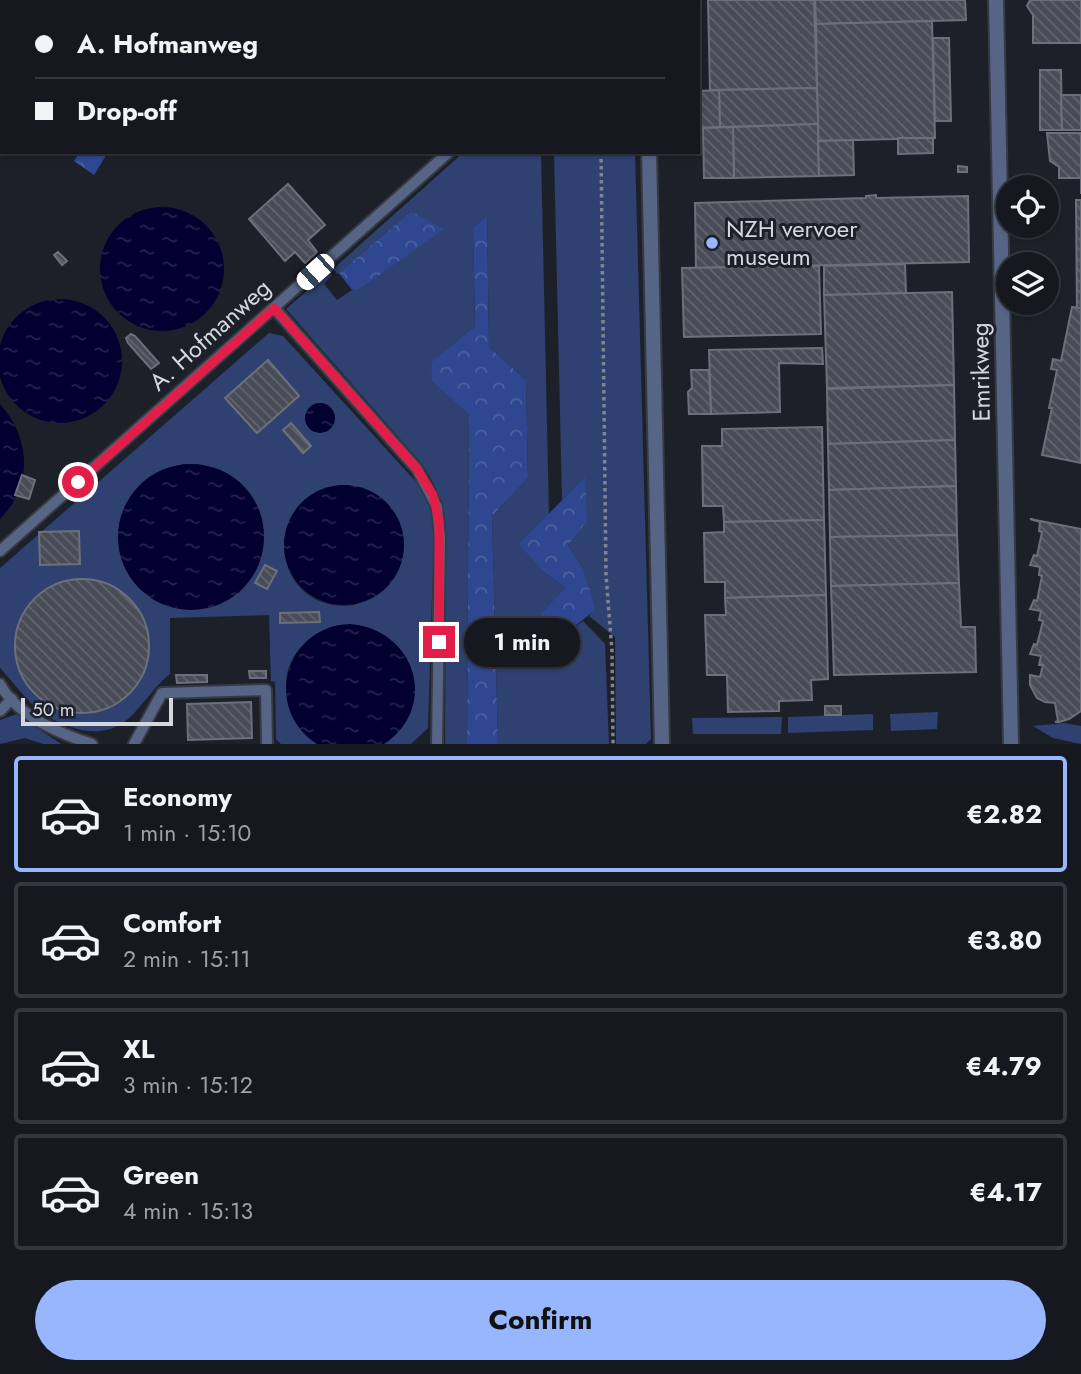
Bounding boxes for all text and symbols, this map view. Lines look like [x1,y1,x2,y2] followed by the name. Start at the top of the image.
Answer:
[77,25,258,63] text: A. Hofmanweg
[77,92,177,130] text: Drop-off
[996,175,1059,315] map controls
[996,175,1059,238] button: locate
[726,211,858,274] place label: NZH vervoer museum
[704,235,720,251] marker: NZH vervoer museum
[293,250,338,294] car
[996,252,1059,315] button: layers
[141,270,278,399] street label: A. Hofmanweg
[962,322,999,422] street label: Emrikweg
[62,466,94,498] route start
[464,618,579,666] callout: 1 min
[493,625,551,659] text: 1 min
[423,626,455,658] route end
[21,695,173,727] scale bar
[32,696,75,723] text: 50 m
[123,778,232,816] text: Economy
[39,783,102,846] icon: car
[966,795,1042,833] text: €2.82
[123,816,251,850] text: 1 min · 15:10
[123,904,221,942] text: Comfort
[39,909,102,972] icon: car
[967,921,1042,959] text: €3.80
[123,942,251,976] text: 2 min · 15:11
[123,1030,155,1068] text: XL
[39,1035,102,1098] icon: car
[965,1047,1042,1085] text: €4.79
[123,1068,253,1102] text: 3 min · 15:12
[123,1156,199,1194] text: Green
[39,1161,102,1224] icon: car
[970,1173,1042,1211] text: €4.17
[123,1194,253,1228] text: 4 min · 15:13
[35,1280,1046,1360] button: Confirm

